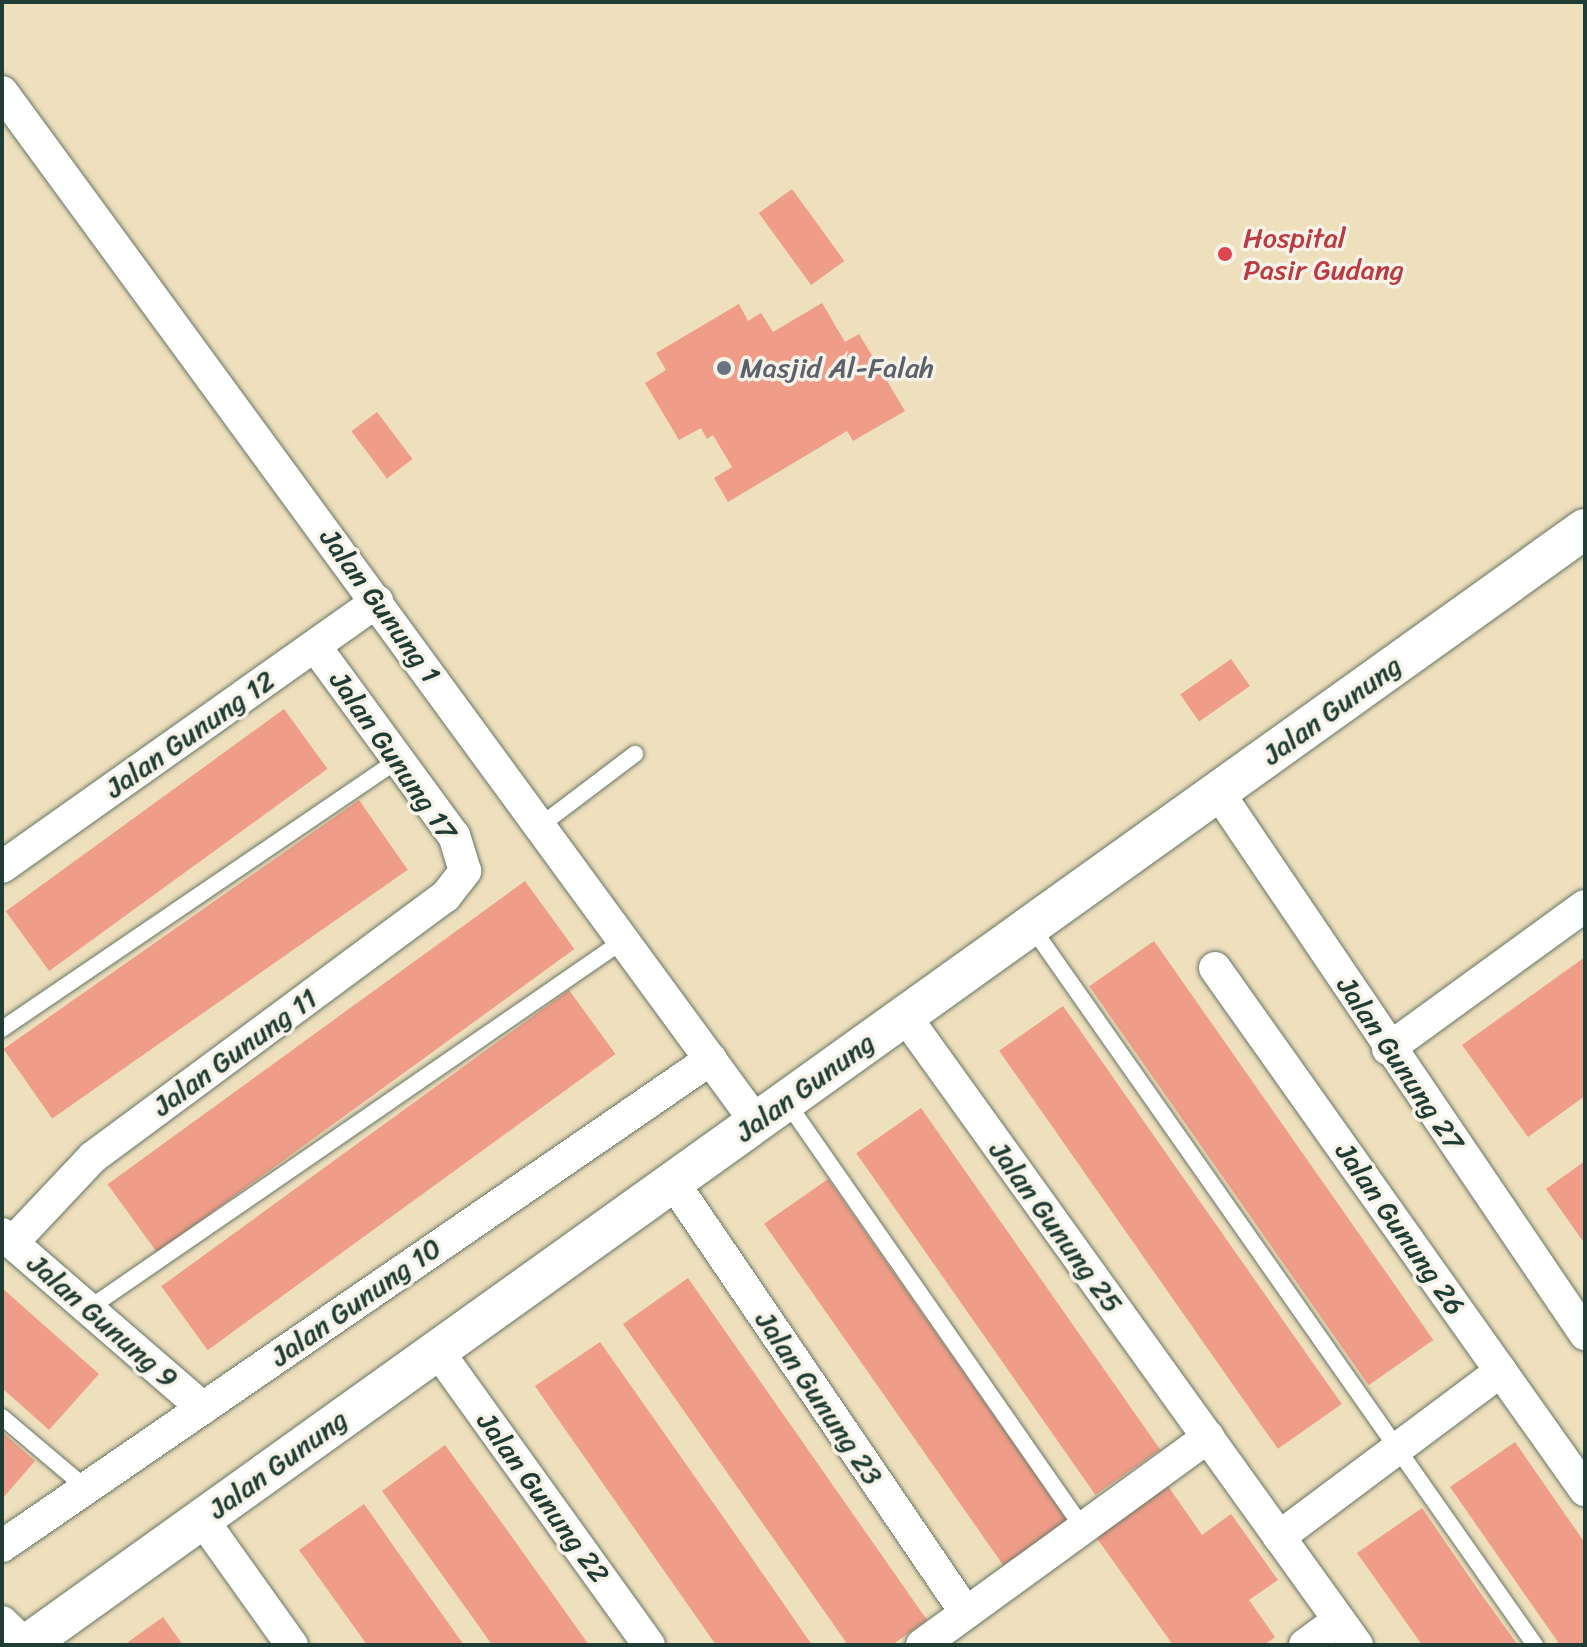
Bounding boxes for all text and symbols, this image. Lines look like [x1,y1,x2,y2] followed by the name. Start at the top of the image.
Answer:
[1243,221,1404,287] place label: Hospital Pasir Gudang
[1214,243,1236,265] marker: Hospital Pasir Gudang
[740,351,934,385] place label: Masjid Al-Falah
[715,359,733,377] marker: Masjid Al-Falah
[313,522,447,690] street label: Jalan Gunung 1
[1256,648,1408,772] street label: Jalan Gunung
[99,663,281,805] street label: Jalan Gunung 12
[322,665,464,847] street label: Jalan Gunung 17
[1329,971,1471,1157] street label: Jalan Gunung 27
[146,981,324,1123] street label: Jalan Gunung 11
[729,1025,881,1149] street label: Jalan Gunung
[982,1135,1130,1319] street label: Jalan Gunung 25
[1328,1136,1472,1322] street label: Jalan Gunung 26
[264,1231,448,1373] street label: Jalan Gunung 10
[21,1247,185,1395] street label: Jalan Gunung 9
[749,1305,889,1491] street label: Jalan Gunung 23
[202,1402,354,1526] street label: Jalan Gunung
[470,1406,616,1590] street label: Jalan Gunung 22

